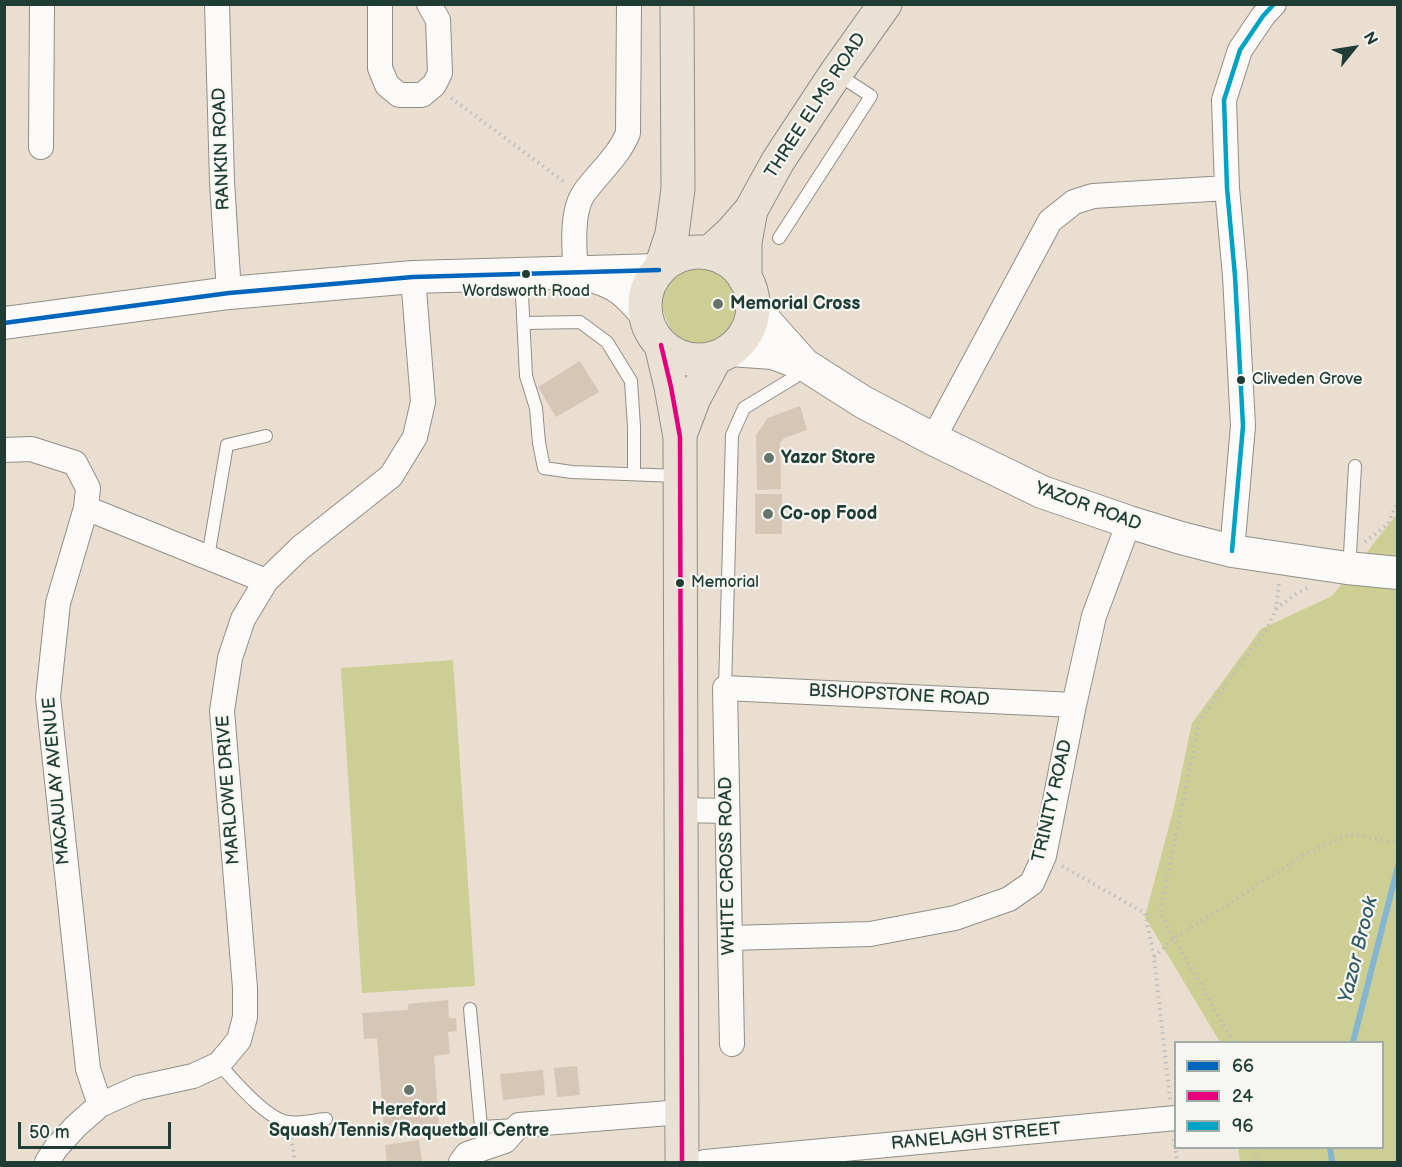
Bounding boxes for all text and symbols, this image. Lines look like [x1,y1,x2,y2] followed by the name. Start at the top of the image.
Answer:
[1324,18,1384,78] north arrow
[761,29,871,183] street label: THREE ELMS ROAD
[1359,29,1381,49] text: N
[209,87,235,211] street label: RANKIN ROAD
[520,268,532,280] marker: Wordsworth Road
[462,282,590,302] place label: Wordsworth Road
[730,293,860,315] place label: Memorial Cross
[711,297,725,311] marker: Memorial Cross
[1252,370,1363,390] place label: Cliveden Grove
[1235,374,1247,386] marker: Cliveden Grove
[781,447,875,469] place label: Yazor Store
[762,451,776,465] marker: Yazor Store
[1032,478,1144,536] street label: YAZOR ROAD
[780,503,877,525] place label: Co-op Food
[761,507,775,521] marker: Co-op Food
[691,573,759,593] place label: Memorial
[674,577,686,589] marker: Memorial
[808,680,990,712] street label: BISHOPSTONE ROAD
[39,696,75,866] street label: MACAULAY AVENUE
[213,714,245,866] street label: MARLOWE DRIVE
[1028,738,1078,864] street label: TRINITY ROAD
[716,777,740,955] street label: WHITE CROSS ROAD
[1334,894,1384,1006] water label: Yazor Brook
[1174,1041,1384,1149] legend
[1232,1056,1254,1077] text: 66
[402,1083,416,1097] marker: Hereford Squash/Tennis/Raquetball Centre
[1232,1086,1253,1107] text: 24
[269,1099,549,1142] place label: Hereford Squash/Tennis/Raquetball Centre
[21,1110,174,1148] scale bar
[1232,1116,1253,1137] text: 96
[890,1119,1062,1155] street label: RANELAGH STREET
[29,1122,70,1143] text: 50 m

